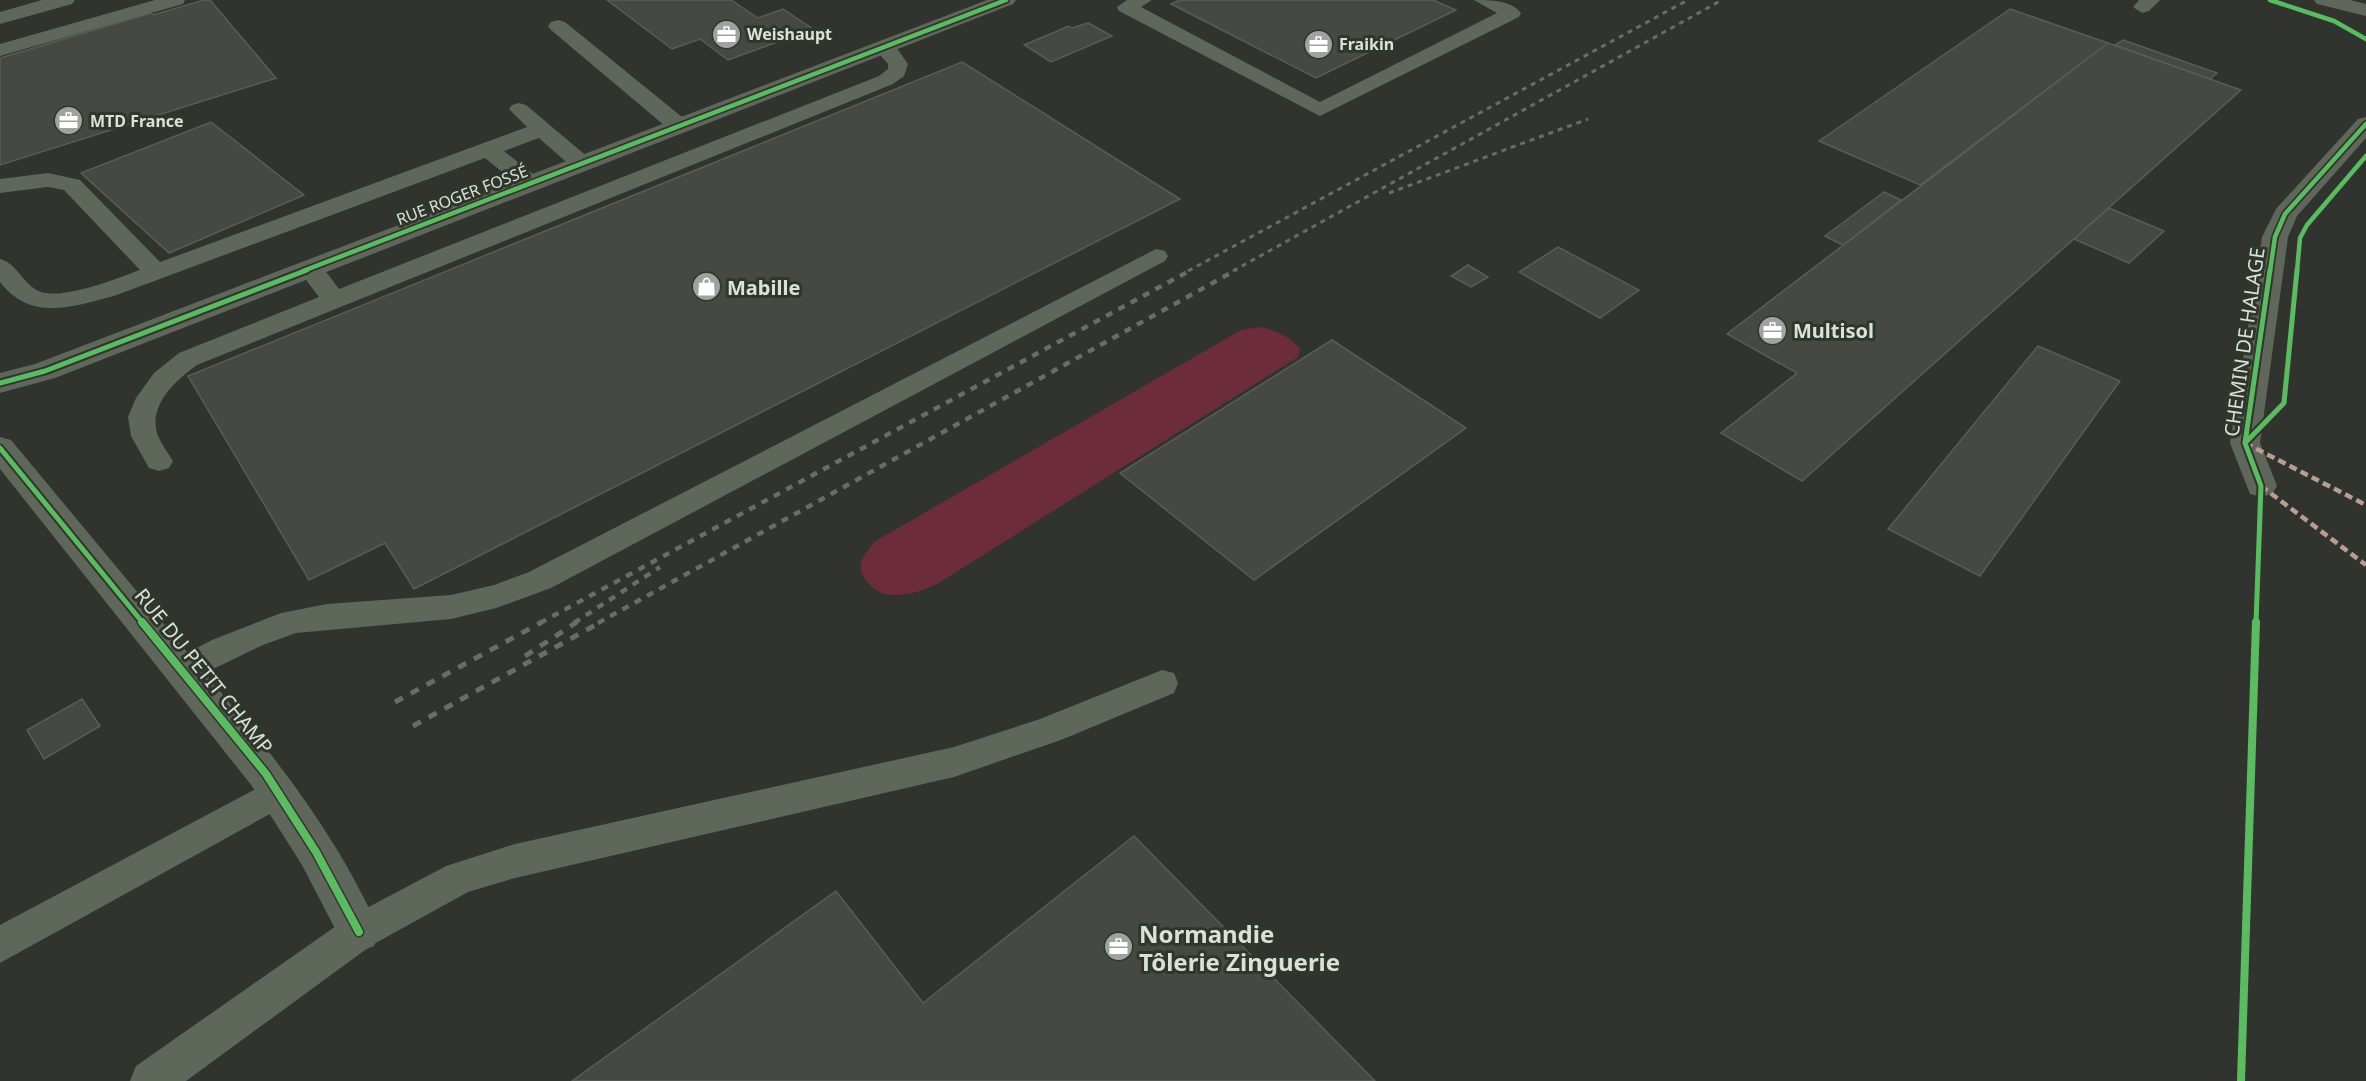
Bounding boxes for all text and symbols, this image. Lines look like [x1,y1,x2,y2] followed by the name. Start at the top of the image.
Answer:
[710,18,742,50] office icon: Weishaupt
[747,23,832,45] place label: Weishaupt
[1302,28,1334,60] office icon: Fraikin
[1339,33,1394,55] place label: Fraikin
[53,105,85,137] office icon: MTD France
[90,110,184,132] place label: MTD France
[393,160,531,230] street label: RUE ROGER FOSSÉ
[2217,246,2271,438] street label: CHEMIN DE HALAGE
[690,271,722,303] shop icon: Mabille
[727,274,800,301] place label: Mabille
[1756,314,1788,346] office icon: Multisol
[1793,317,1874,344] place label: Multisol
[129,583,279,759] street label: RUE DU PETIT CHAMP
[1139,917,1340,978] place label: Normandie Tôlerie Zinguerie
[1102,931,1134,963] office icon: Normandie Tôlerie Zinguerie

